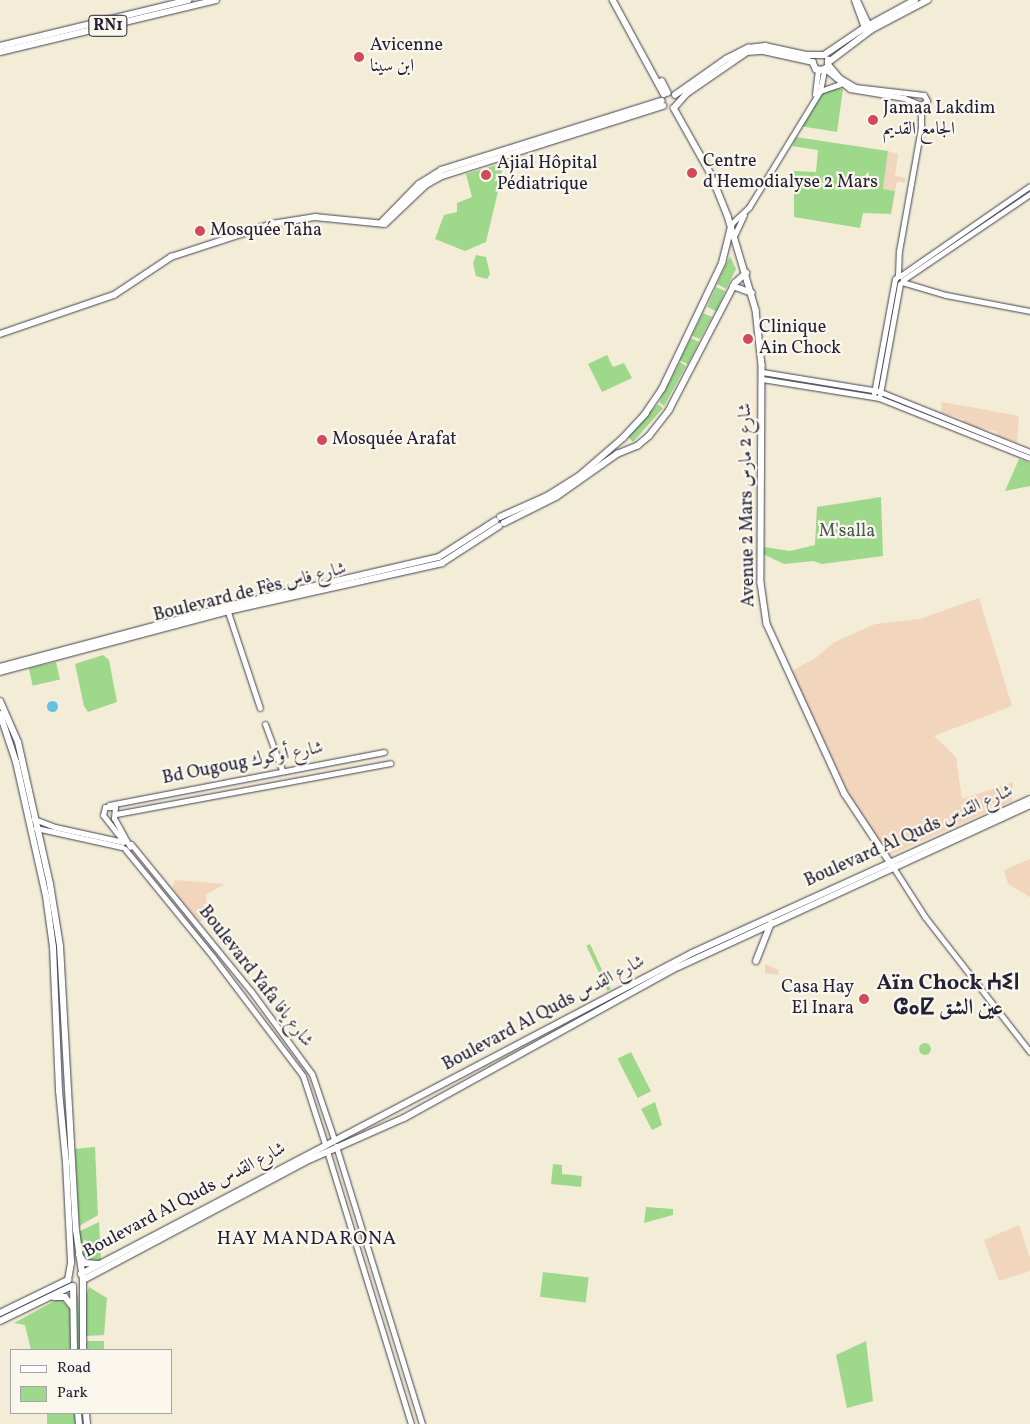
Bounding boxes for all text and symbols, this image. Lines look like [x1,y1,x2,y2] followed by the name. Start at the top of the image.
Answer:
[88,12,128,40] road number: RN1
[370,36,443,78] place label: Avicenne ابن سينا
[352,50,366,64] marker: Avicenne ابن سينا
[883,99,995,142] place label: Jamaa Lakdim الجامع القديم
[867,114,879,126] marker: Jamaa Lakdim الجامع القديم
[703,152,878,194] place label: Centre d'Hemodialyse 2 Mars
[497,154,597,196] place label: Ajial Hôpital Pédiatrique
[685,166,699,180] marker: Centre d'Hemodialyse 2 Mars
[479,168,493,182] marker: Ajial Hôpital Pédiatrique
[210,220,322,242] place label: Mosquée Taha
[194,225,206,237] marker: Mosquée Taha
[759,318,841,360] place label: Clinique Ain Chock
[741,332,755,346] marker: Clinique Ain Chock
[735,403,761,607] street label: Avenue 2 Mars شارع 2 مارس
[332,429,457,451] place label: Mosquée Arafat
[316,434,328,446] marker: Mosquée Arafat
[819,521,875,543] park label: M'salla
[151,559,349,627] street label: Boulevard de Fès شارع فاس
[161,738,325,790] street label: Bd Ougoug شارع أوكوك
[801,781,1017,893] street label: Boulevard Al Quds شارع القدس
[193,902,317,1052] street label: Boulevard Yafa شارع يافا
[439,951,649,1077] street label: Boulevard Al Quds شارع القدس
[876,970,1020,1021] district label: Aïn Chock ⵄⵉⵏ ⵛⴰⵇ عين الشق
[781,978,854,1021] place label: Casa Hay El Inara
[858,993,870,1005] marker: Casa Hay El Inara
[80,1138,290,1264] street label: Boulevard Al Quds شارع القدس
[215,1229,399,1251] district label: HAY MANDARONA
[10,1349,172,1414] legend
[57,1358,91,1379] text: Road
[57,1383,88,1404] text: Park

